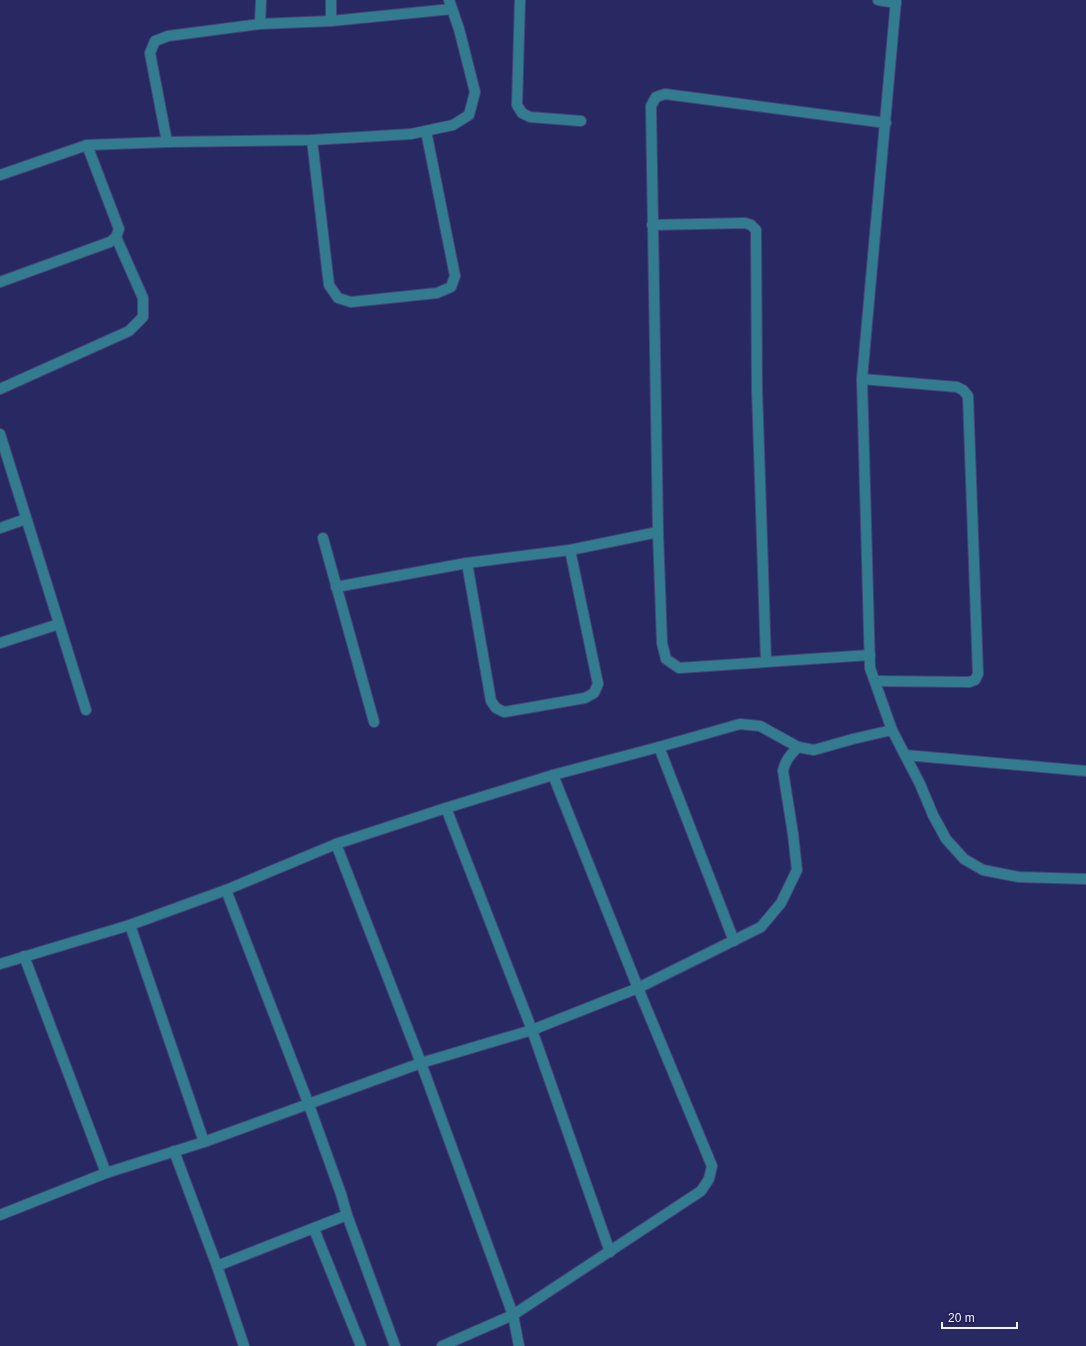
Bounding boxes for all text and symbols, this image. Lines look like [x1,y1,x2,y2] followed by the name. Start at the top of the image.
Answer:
[942,1304,1017,1330] scale bar
[948,1311,975,1325] text: 20 m

